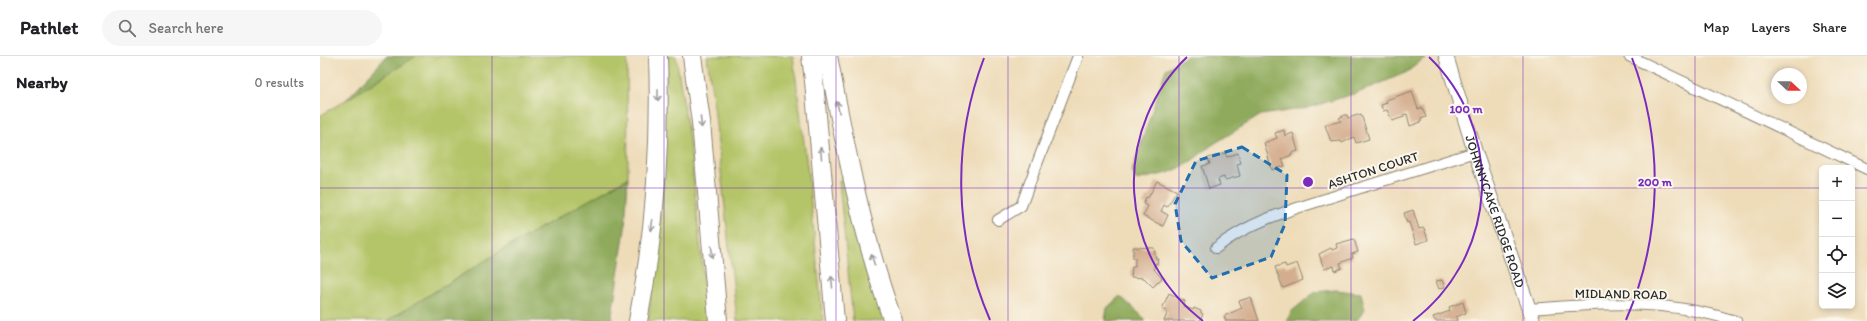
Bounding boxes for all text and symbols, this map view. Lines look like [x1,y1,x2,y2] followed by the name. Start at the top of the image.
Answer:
[102,10,382,46] search box
[20,16,78,39] text: Pathlet
[116,17,138,39] icon: search
[148,19,224,37] text: Search here
[1704,19,1729,36] text: Map
[1751,19,1790,36] text: Layers
[1812,19,1847,36] text: Share
[1771,68,1807,104] north arrow
[16,72,68,92] text: Nearby
[254,75,304,90] text: 0 results
[654,88,662,101] one-way arrow
[833,100,841,113] one-way arrow
[1449,102,1483,116] text: 100 m
[697,115,705,128] one-way arrow
[1463,133,1529,290] street label: JOHNNYCAKE RIDGE ROAD
[817,147,824,160] one-way arrow
[1326,148,1421,192] street label: ASHTON COURT
[1819,165,1855,309] map controls
[1819,165,1855,201] button: +
[1301,175,1315,189] centre of rings
[1638,175,1673,189] text: 200 m
[1819,201,1855,237] button: −
[648,218,656,231] one-way arrow
[1819,237,1855,273] button: locate
[709,245,716,258] one-way arrow
[869,254,876,267] one-way arrow
[1819,273,1855,309] button: layers
[828,276,836,289] one-way arrow
[1575,286,1668,302] street label: MIDLAND ROAD

